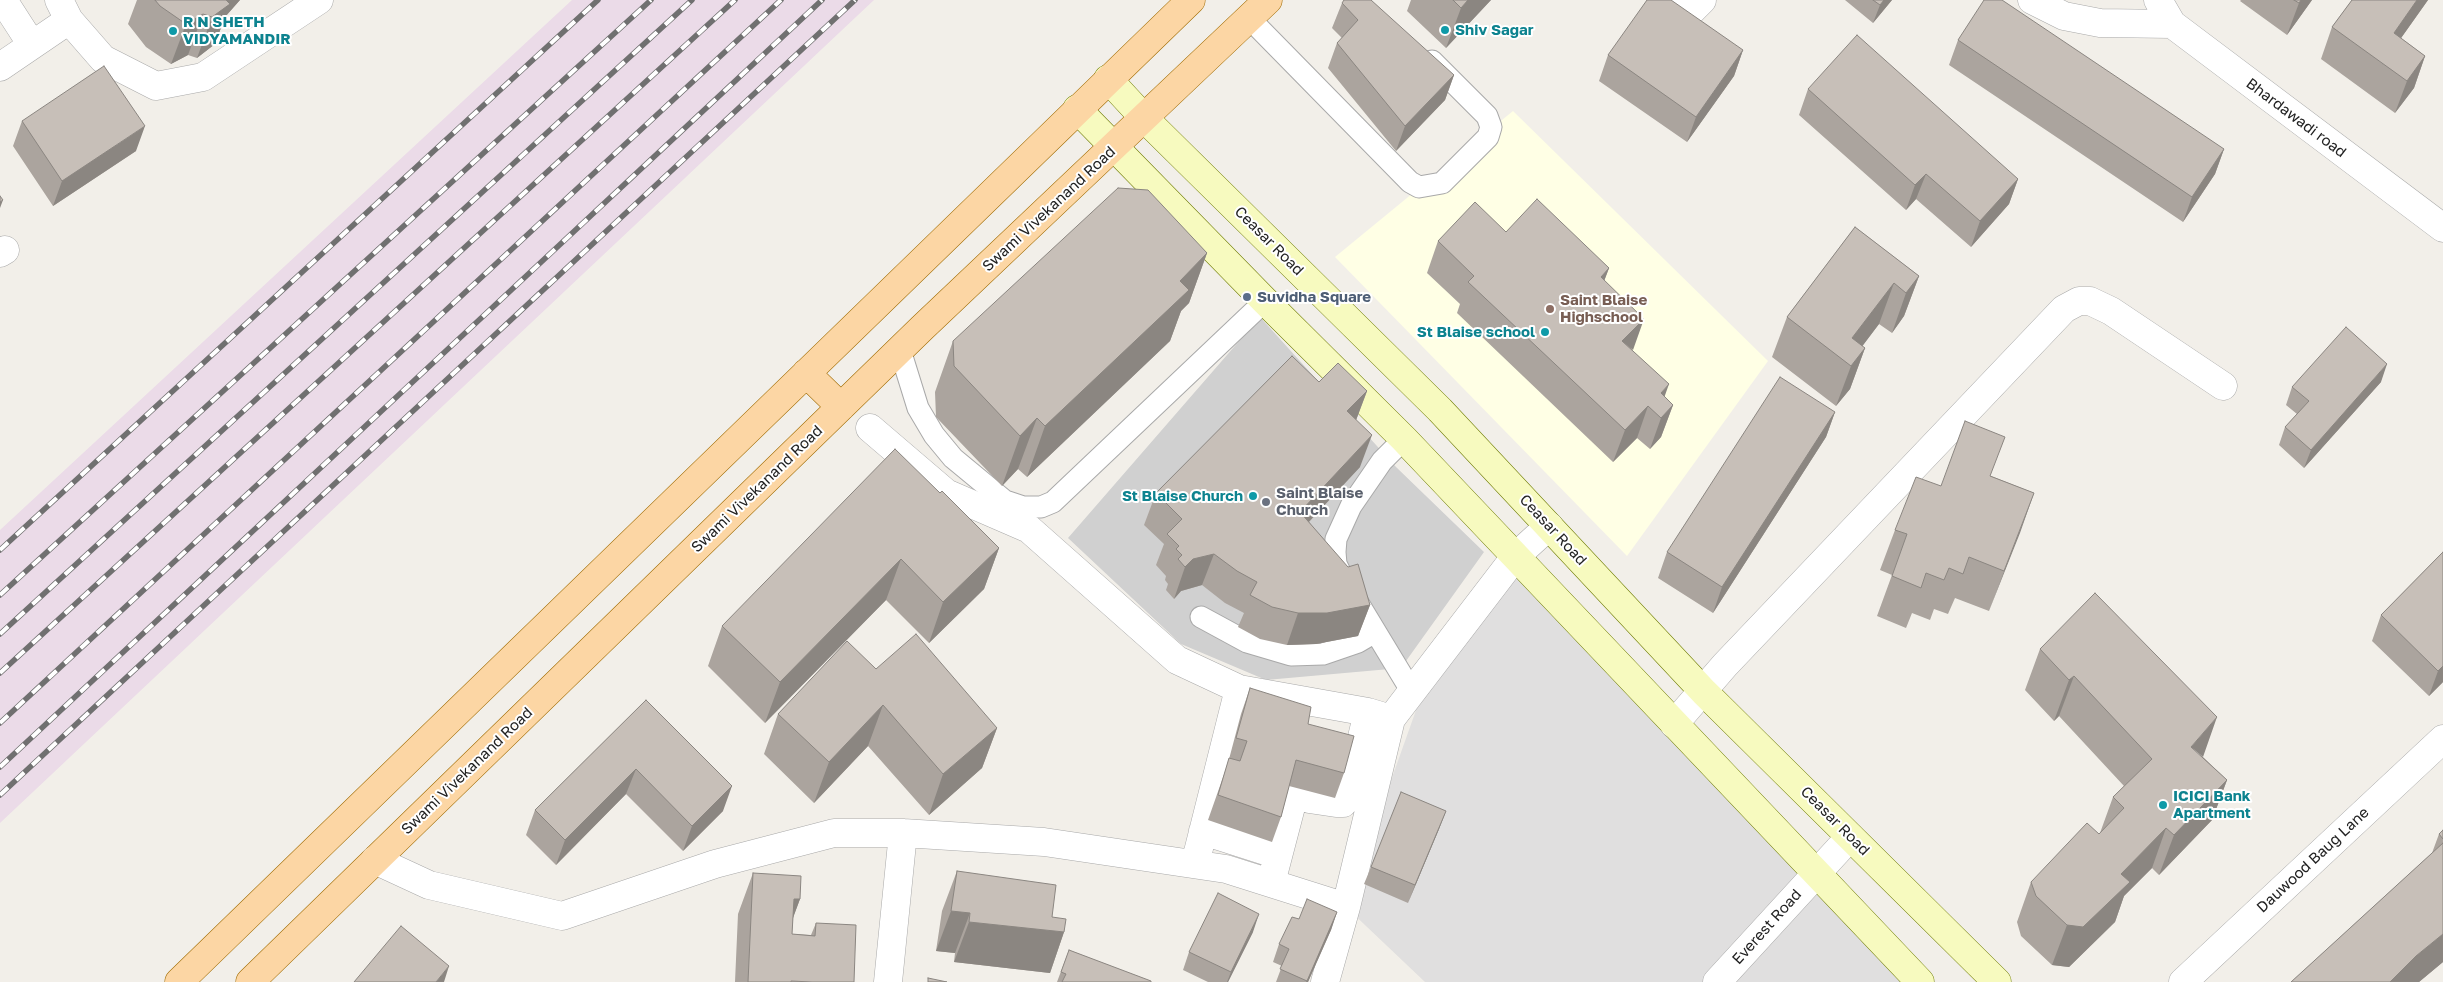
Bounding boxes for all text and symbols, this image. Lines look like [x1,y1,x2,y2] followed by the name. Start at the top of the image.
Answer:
[183,13,291,48] place label: R N SHETH VIDYAMANDIR
[1455,21,1534,39] place label: Shiv Sagar
[1439,24,1451,36] marker: Shiv Sagar
[167,25,179,37] marker: R N SHETH VIDYAMANDIR
[2242,74,2350,162] street label: Bhardawadi road
[979,143,1119,275] street label: Swami Vivekanand Road
[1231,203,1307,279] street label: Ceasar Road
[1257,288,1371,306] place label: Suvidha Square
[1241,291,1253,303] marker: Suvidha Square
[1560,291,1647,326] place label: Saint Blaise Highschool
[1544,303,1556,315] marker: Saint Blaise Highschool
[1417,323,1535,341] place label: St Blaise school
[1539,326,1551,338] marker: St Blaise school
[688,422,826,556] street label: Swami Vivekanand Road
[1276,484,1363,519] place label: Saint Blaise Church
[1122,487,1243,505] place label: St Blaise Church
[1247,490,1259,502] marker: St Blaise Church
[1516,491,1590,569] street label: Ceasar Road
[1260,496,1272,508] marker: Saint Blaise Church
[398,704,536,838] street label: Swami Vivekanand Road
[1797,783,1873,859] street label: Ceasar Road
[2173,787,2251,822] place label: ICICI Bank Apartment
[2157,799,2169,811] marker: ICICI Bank Apartment
[2253,803,2373,917] street label: Dauwood Baug Lane
[1729,886,1805,968] street label: Everest Road

